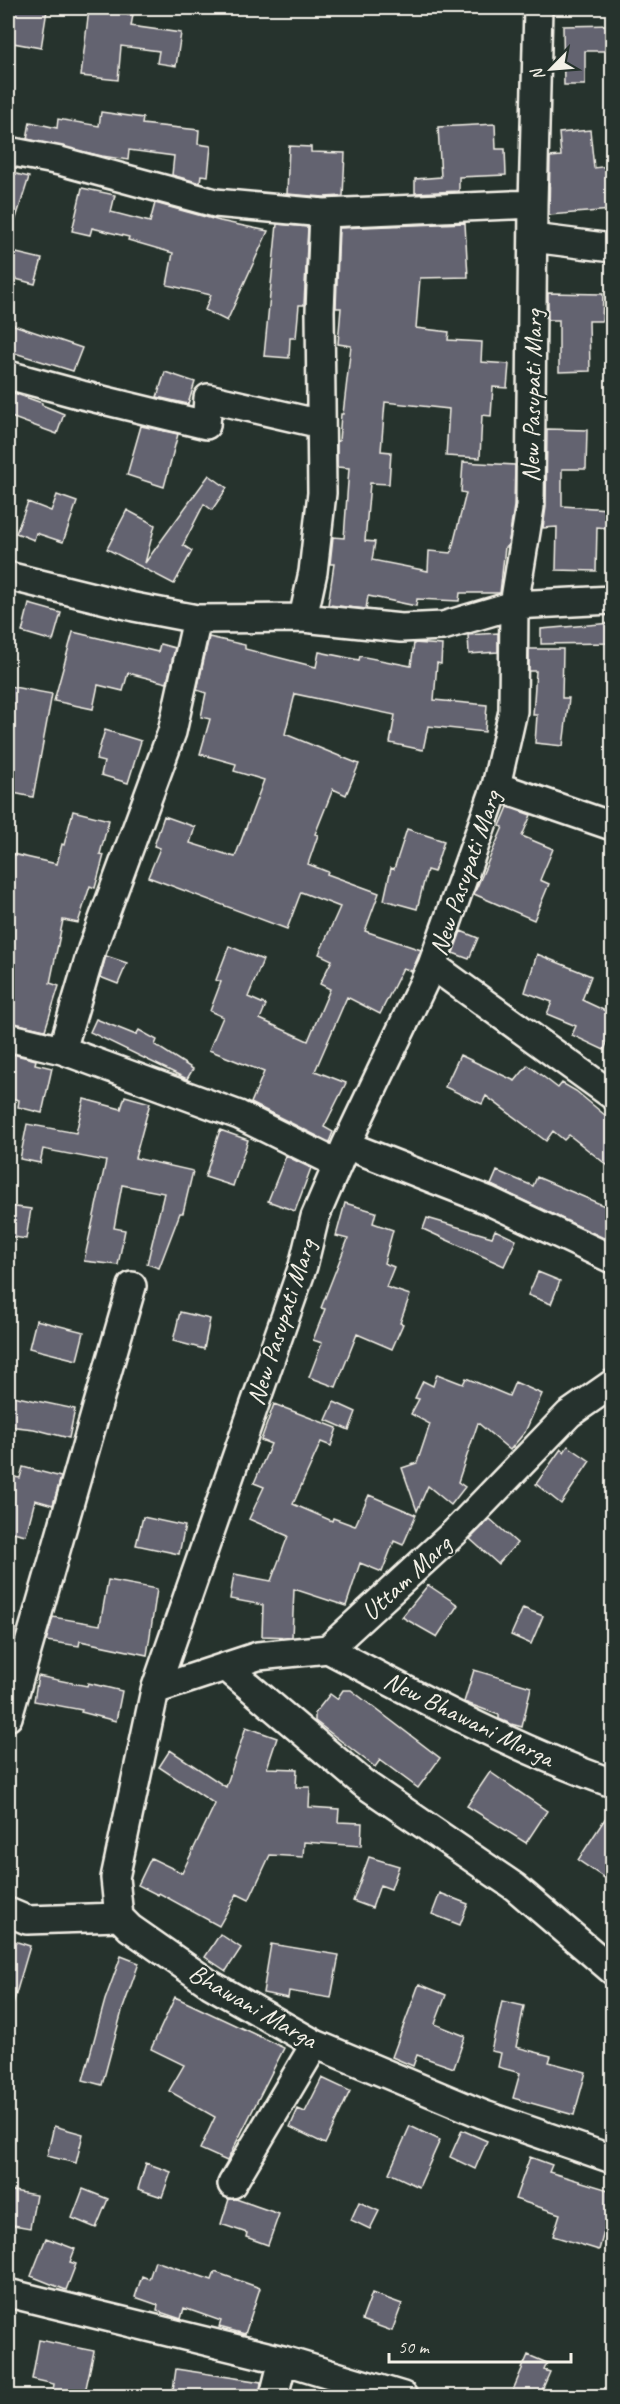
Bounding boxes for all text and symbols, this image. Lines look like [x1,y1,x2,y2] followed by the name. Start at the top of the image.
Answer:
[521,39,581,99] north arrow
[526,63,549,84] text: N
[514,308,550,483] street label: New Pasupati Marg
[421,784,509,960] street label: New Pasupati Marg
[239,1233,324,1409] street label: New Pasupati Marg
[354,1527,459,1628] street label: Uttam Marg
[379,1664,561,1775] street label: New Bhawani Marga
[183,1956,324,2057] street label: Bhawani Marga
[389,2326,570,2364] scale bar
[398,2336,431,2358] text: 50 m

